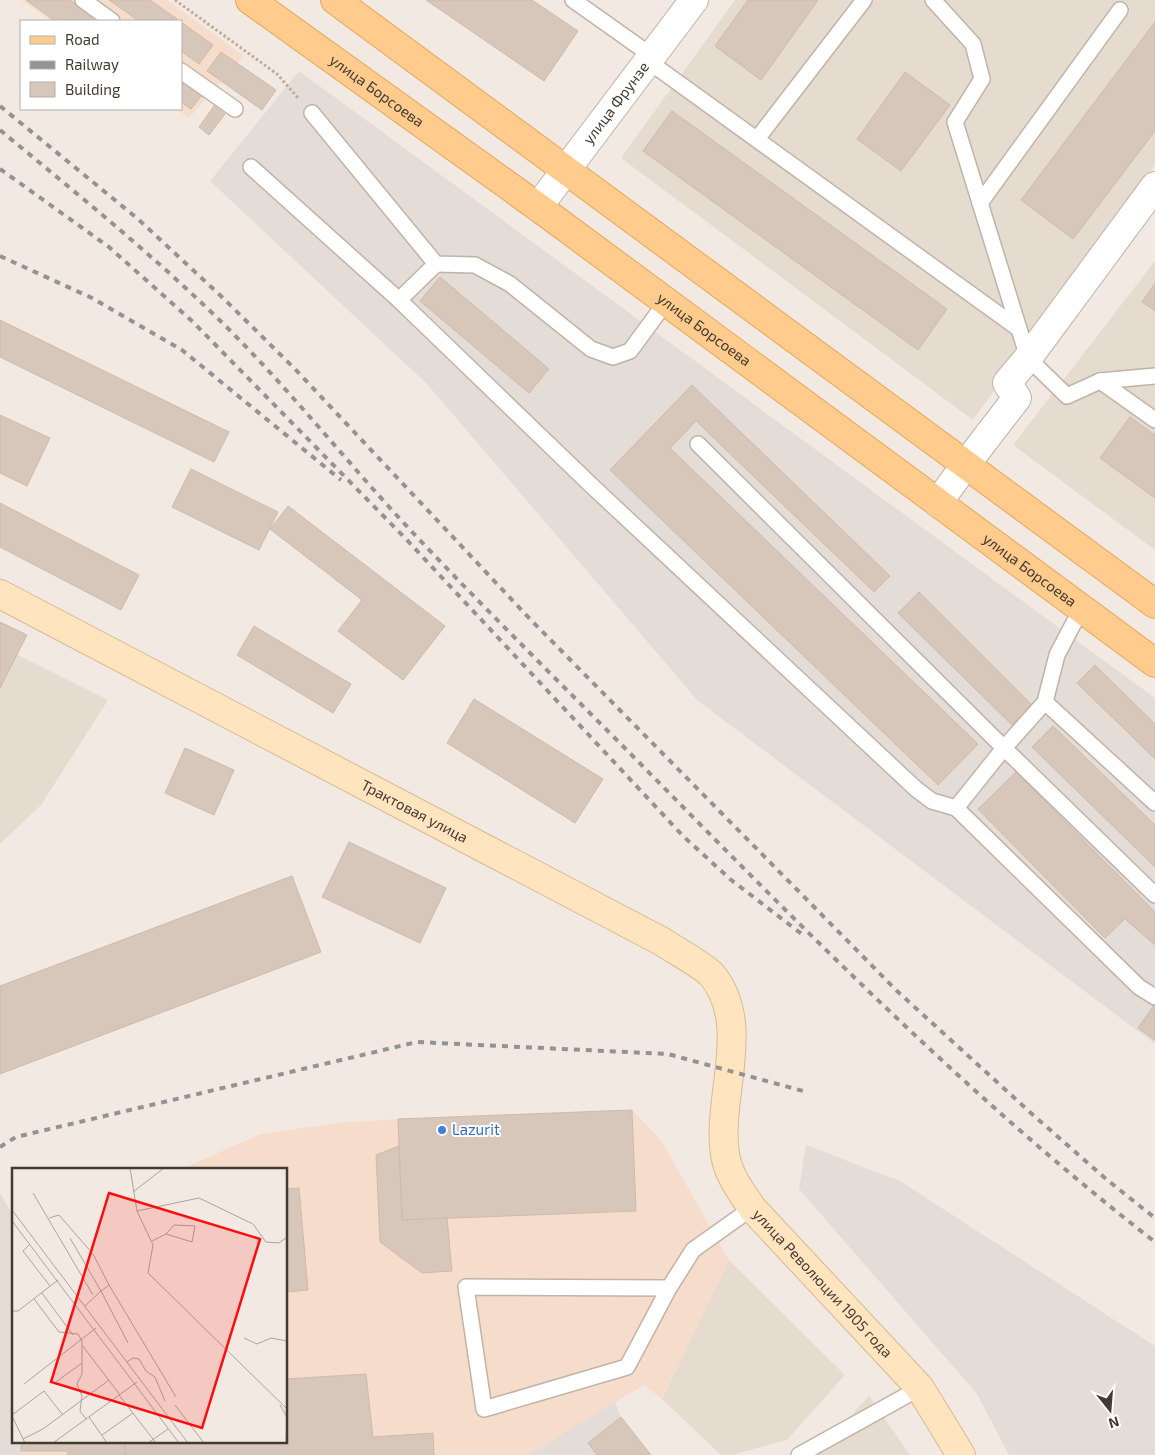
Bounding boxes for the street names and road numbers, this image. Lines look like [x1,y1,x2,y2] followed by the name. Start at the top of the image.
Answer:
[326,50,428,130] street label: улица Борсоева
[579,58,652,148] street label: улица Фрунзе
[653,288,755,369] street label: улица Борсоева
[979,529,1081,610] street label: улица Борсоева
[358,775,471,846] street label: Трактовая улица
[749,1205,897,1361] street label: улица Революции 1905 года

